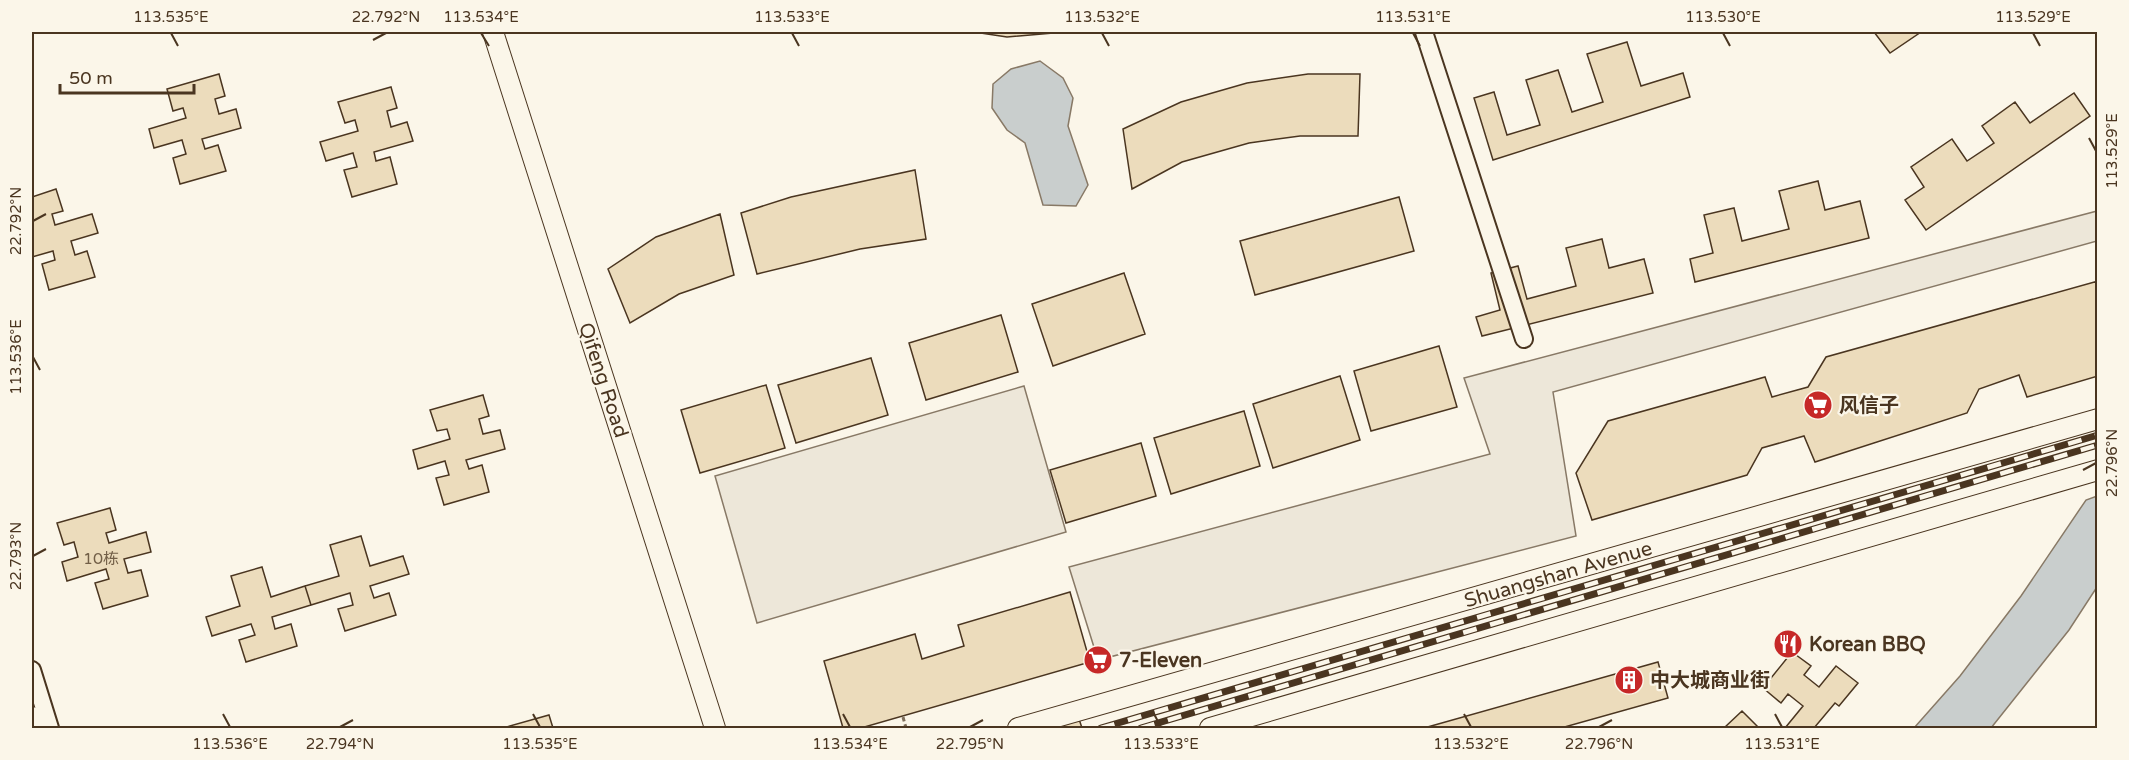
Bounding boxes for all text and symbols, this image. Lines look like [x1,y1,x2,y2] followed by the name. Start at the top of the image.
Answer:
[133,8,209,26] text: 113.535°E
[352,8,420,26] text: 22.792°N
[443,8,519,26] text: 113.534°E
[754,8,830,26] text: 113.533°E
[1064,8,1140,26] text: 113.532°E
[1375,8,1451,26] text: 113.531°E
[1685,8,1761,26] text: 113.530°E
[1995,8,2071,26] text: 113.529°E
[60,57,194,95] scale bar
[69,67,113,89] text: 50 m
[2103,113,2121,189] text: 113.529°E
[7,187,25,255] text: 22.792°N
[7,319,25,395] text: 113.536°E
[573,320,633,441] street label: Qifeng Road
[1802,389,1834,421] supermarket icon: 风信子
[1839,394,1899,418] place label: 风信子
[2103,429,2121,497] text: 22.796°N
[7,522,25,590] text: 22.793°N
[1462,537,1655,613] street label: Shuangshan Avenue
[83,549,119,569] house number: 10栋
[1772,628,1804,660] restaurant icon: Korean BBQ
[1809,633,1926,657] place label: Korean BBQ
[1082,644,1114,676] supermarket icon: 7-Eleven
[1119,649,1202,673] place label: 7-Eleven
[1613,664,1645,696] building icon: 中大城商业街
[1650,669,1770,693] place label: 中大城商业街
[192,735,268,753] text: 113.536°E
[306,735,374,753] text: 22.794°N
[502,735,578,753] text: 113.535°E
[812,735,888,753] text: 113.534°E
[936,735,1004,753] text: 22.795°N
[1123,735,1199,753] text: 113.533°E
[1433,735,1509,753] text: 113.532°E
[1565,735,1633,753] text: 22.796°N
[1744,735,1820,753] text: 113.531°E

